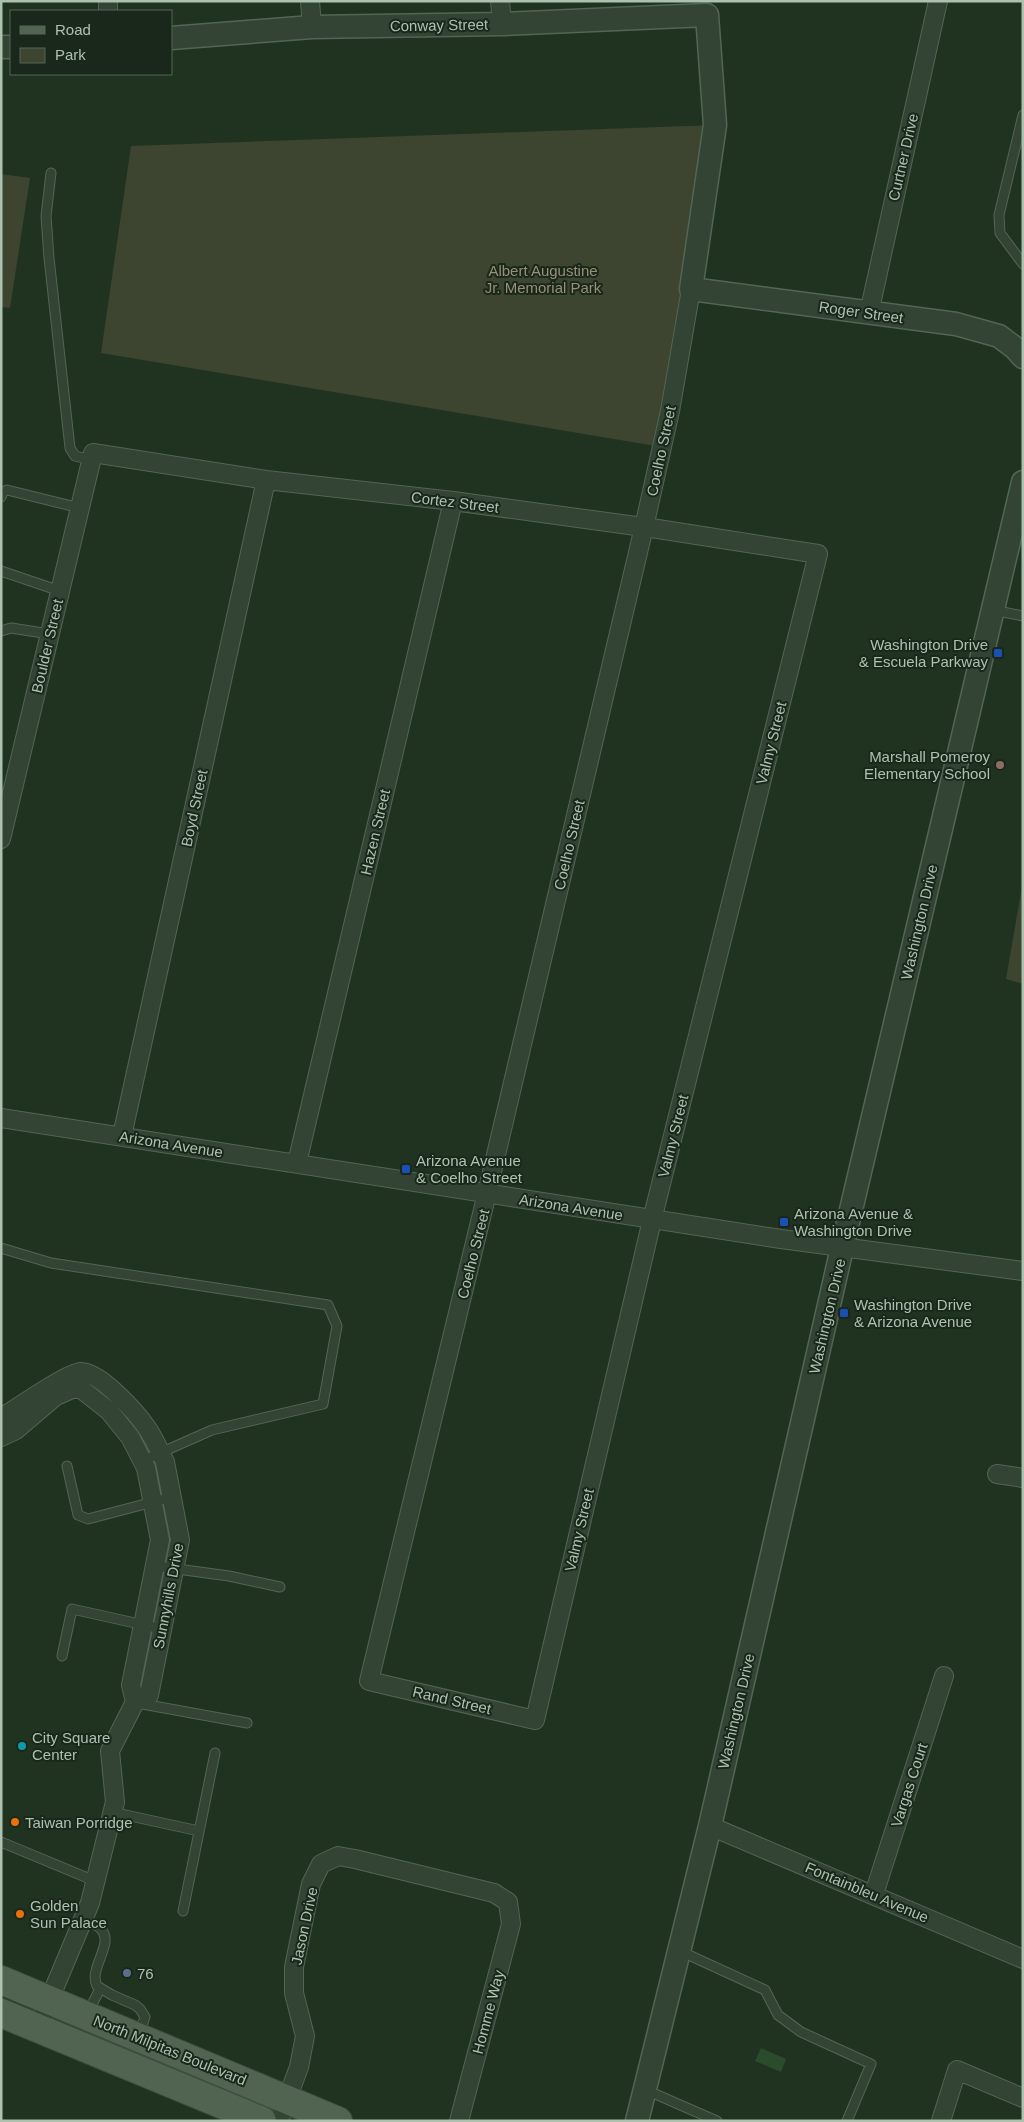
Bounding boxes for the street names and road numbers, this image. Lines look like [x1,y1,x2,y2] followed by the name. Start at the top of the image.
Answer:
[390,16,489,34] street label: Conway Street
[885,112,921,202] street label: Curtner Drive
[818,298,905,326] street label: Roger Street
[643,404,679,498] street label: Coelho Street
[410,488,501,516] street label: Cortez Street
[28,597,66,695] street label: Boulder Street
[753,699,790,786] street label: Valmy Street
[178,767,211,848] street label: Boyd Street
[357,787,393,877] street label: Hazen Street
[550,798,588,892] street label: Coelho Street
[897,863,941,981] street label: Washington Drive
[655,1092,692,1179] street label: Valmy Street
[118,1127,224,1161] street label: Arizona Avenue
[518,1190,624,1224] street label: Arizona Avenue
[454,1207,493,1301] street label: Coelho Street
[805,1257,849,1375] street label: Washington Drive
[561,1486,597,1573] street label: Valmy Street
[149,1542,187,1650] street label: Sunnyhills Drive
[714,1652,758,1770] street label: Washington Drive
[411,1683,494,1717] street label: Rand Street
[887,1740,931,1829] street label: Vargas Court
[803,1858,931,1926] street label: Fontainbleu Avenue
[287,1885,321,1967] street label: Jason Drive
[469,1968,507,2056] street label: Homme Way
[91,2012,249,2088] street label: North Milpitas Boulevard

